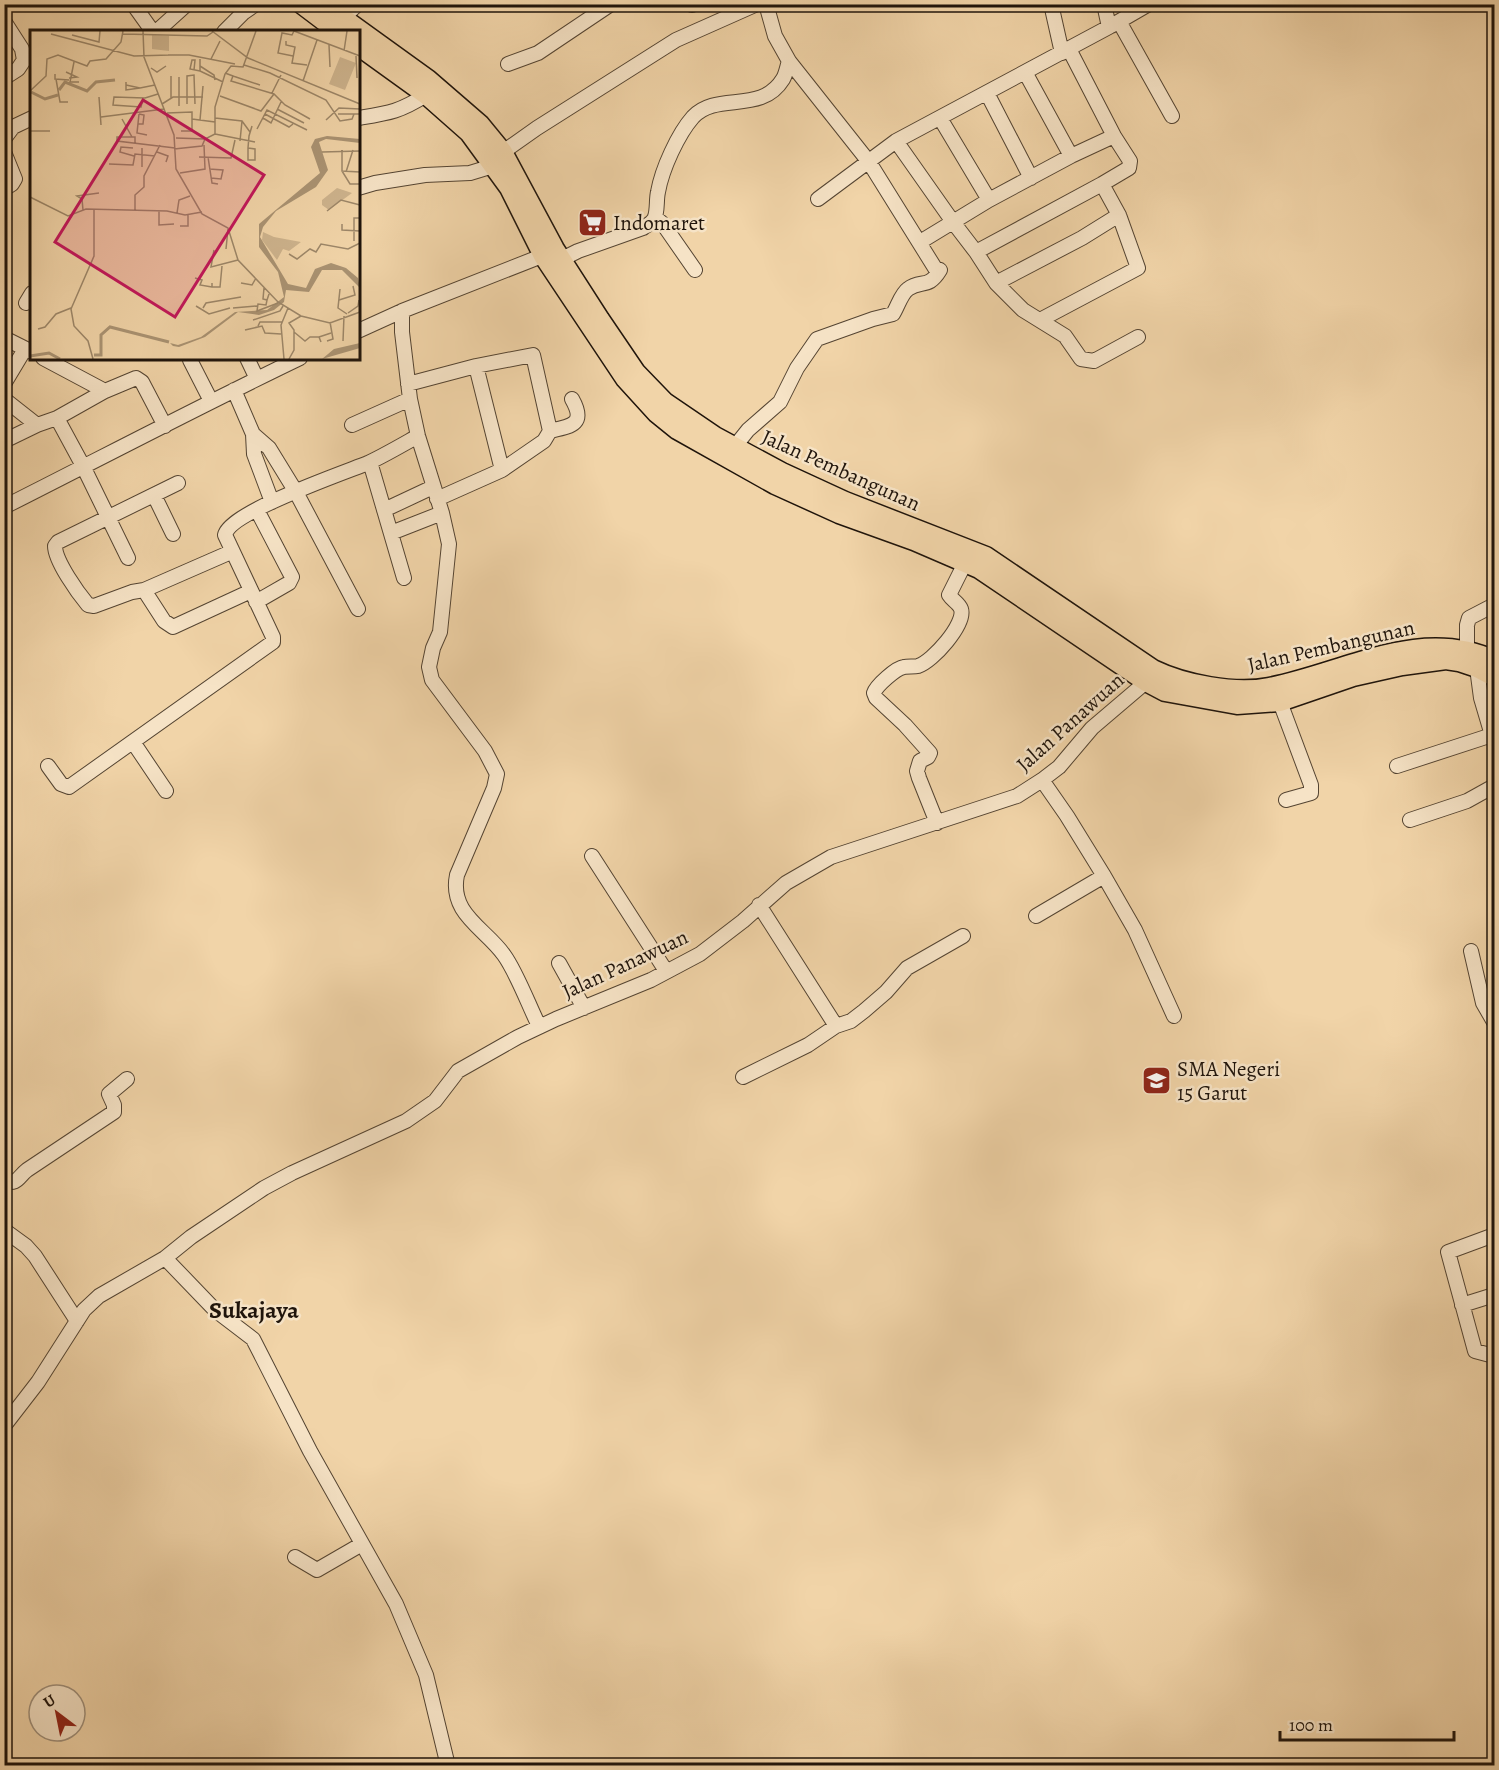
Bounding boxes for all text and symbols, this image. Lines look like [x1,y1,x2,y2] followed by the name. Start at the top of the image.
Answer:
[30,30,360,360] inset map
[576,207,608,239] supermarket icon: Indomaret
[613,209,705,237] place label: Indomaret
[757,422,925,518] street label: Jalan Pembangunan
[1245,613,1417,679] street label: Jalan Pembangunan
[1010,666,1130,778] street label: Jalan Panawuan
[558,923,692,1005] street label: Jalan Panawuan
[1177,1055,1280,1107] place label: SMA Negeri 15 Garut
[1140,1065,1172,1097] school or university icon: SMA Negeri 15 Garut
[209,1294,299,1326] district label: Sukajaya
[27,1683,87,1743] north arrow
[39,1689,60,1713] text: U
[1280,1704,1454,1742] scale bar
[1289,1713,1333,1737] text: 100 m

